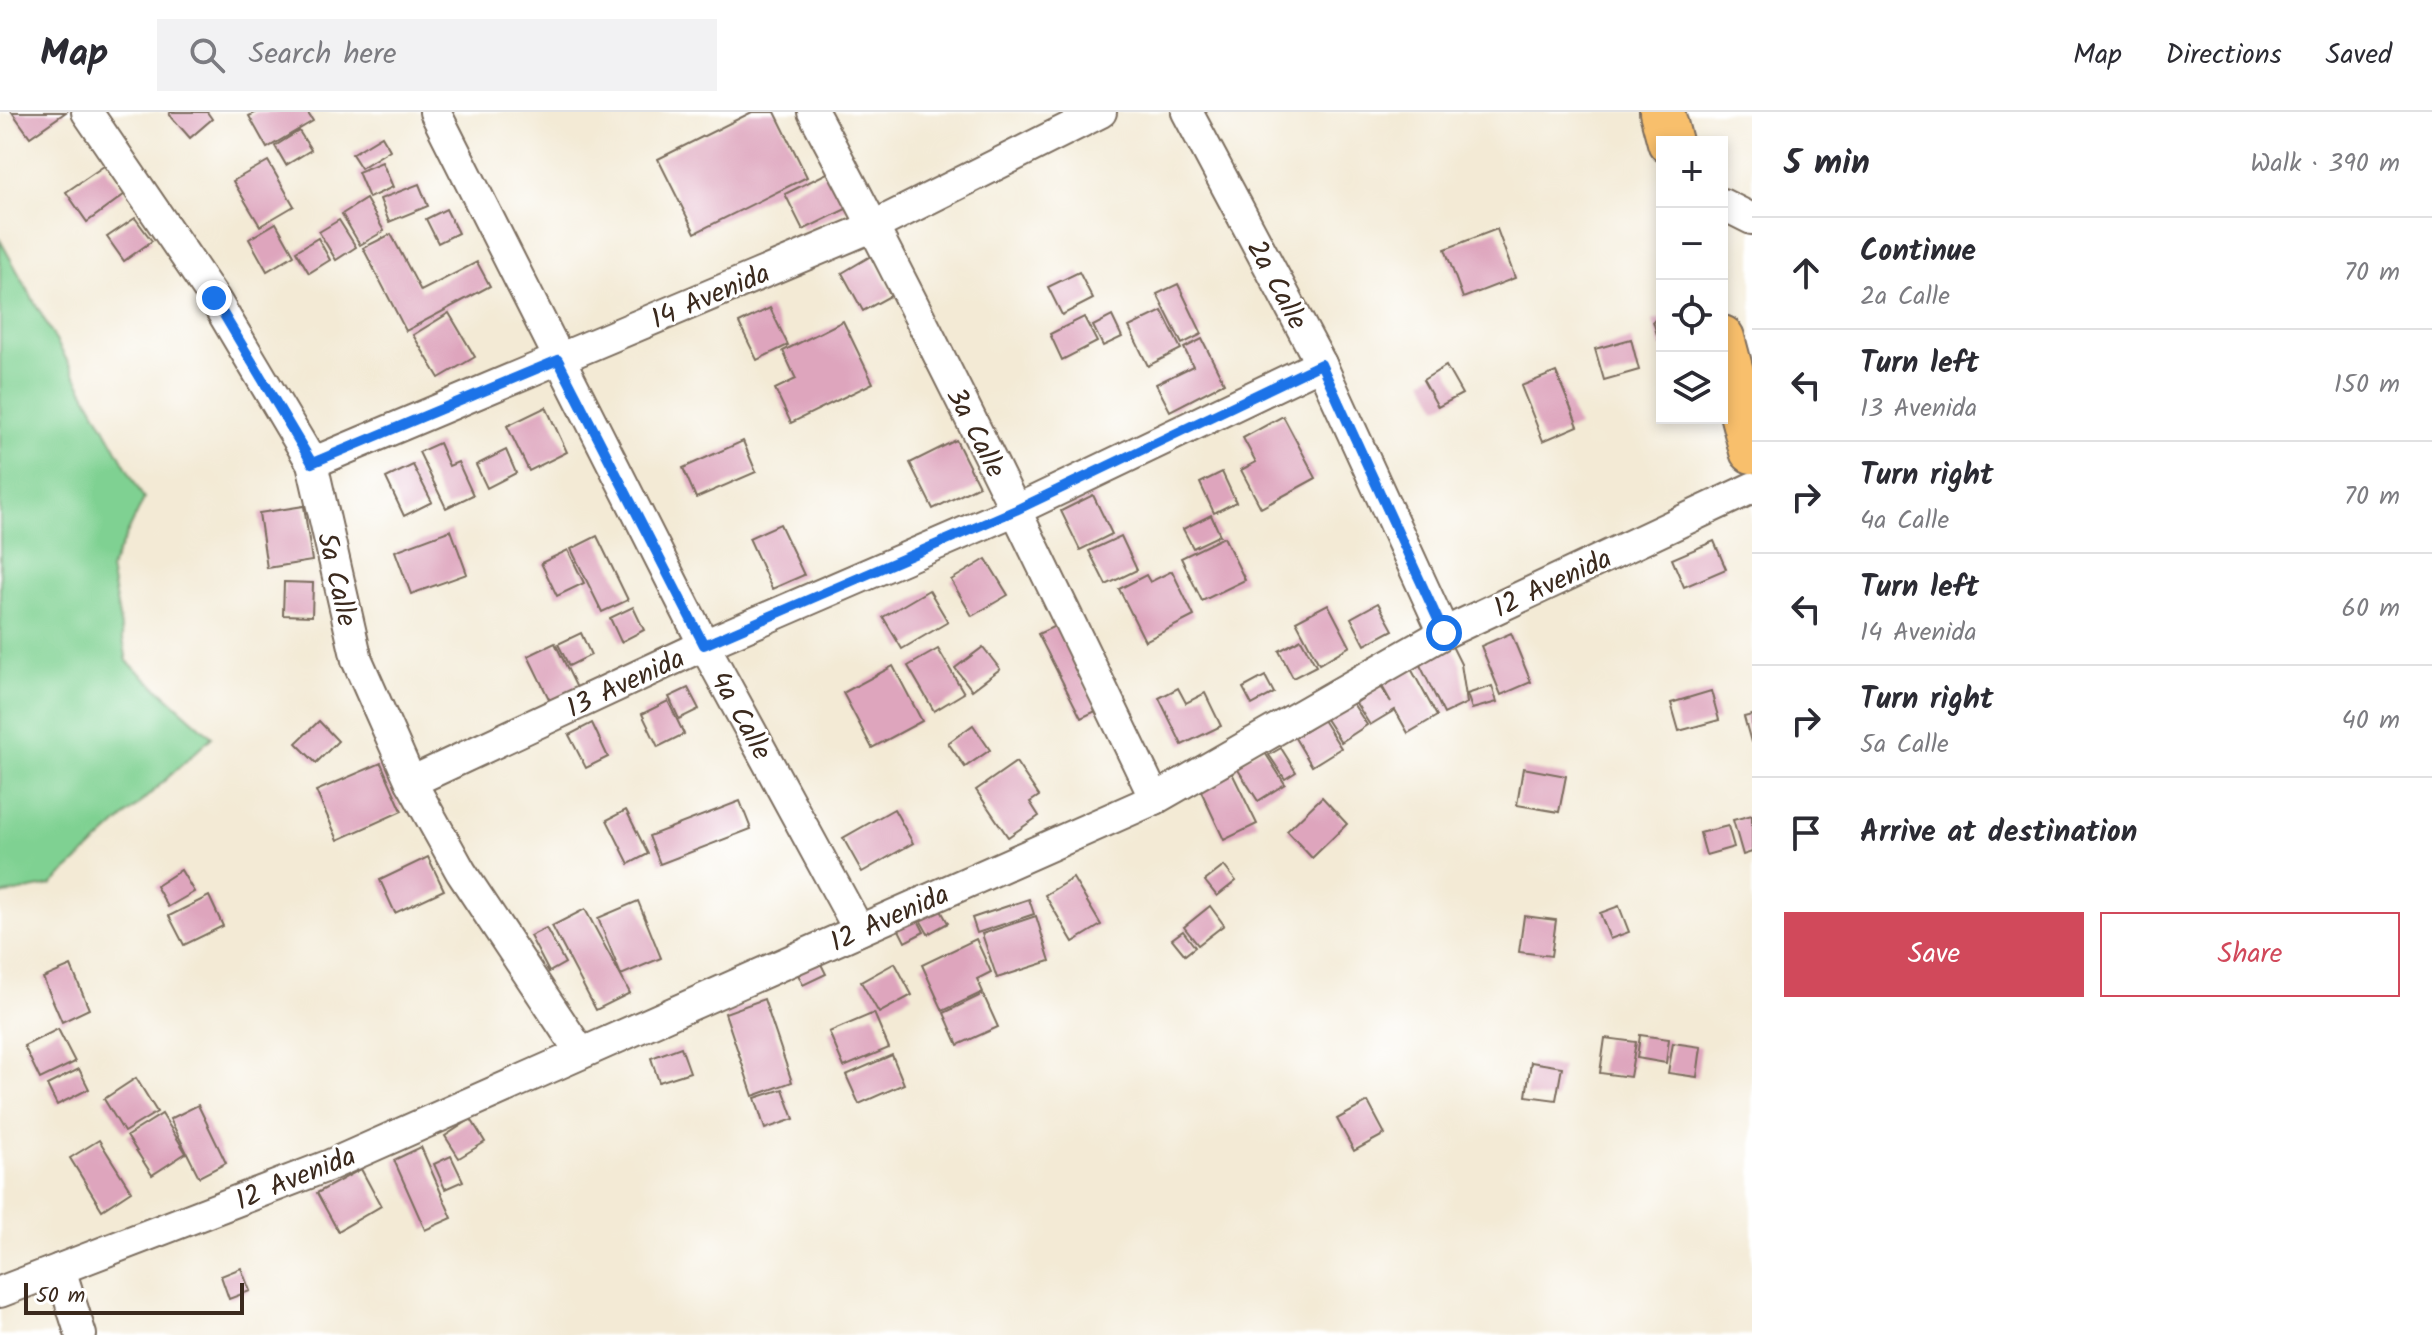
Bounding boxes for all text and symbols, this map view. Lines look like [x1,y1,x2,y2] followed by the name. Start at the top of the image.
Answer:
[157,19,717,91] search box
[40,25,109,85] text: Map
[249,31,396,79] text: Search here
[185,33,229,77] icon: search
[2073,33,2122,78] text: Map
[2166,33,2282,78] text: Directions
[2326,33,2392,78] text: Saved
[1656,136,1728,424] map controls
[1656,136,1728,208] button: +
[1784,137,1870,191] text: 5 min
[2250,143,2400,185] text: Walk · 390 m
[1656,208,1728,280] button: −
[1860,228,1976,276] text: Continue
[1233,232,1319,339] street label: 2a Calle
[1784,251,1828,295] icon: ahead
[644,252,778,343] street label: 14 Avenida
[2344,252,2400,294] text: 70 m
[1860,276,1950,318] text: 2a Calle
[196,280,232,316] route end
[1656,280,1728,352] button: locate
[1860,340,1979,388] text: Turn left
[1656,352,1728,424] button: layers
[1784,363,1828,407] icon: left
[2334,364,2400,406] text: 150 m
[933,380,1017,487] street label: 3a Calle
[1860,388,1977,430] text: 13 Avenida
[1860,452,1993,500] text: Turn right
[1784,475,1828,519] icon: right
[2344,476,2400,518] text: 70 m
[1860,500,1949,542] text: 4a Calle
[303,528,368,632] street label: 5a Calle
[1486,537,1620,631] street label: 12 Avenida
[1860,564,1979,612] text: Turn left
[1784,587,1828,631] icon: left
[2341,588,2400,630] text: 60 m
[1860,612,1977,654] text: 14 Avenida
[1426,615,1462,651] route start
[559,637,693,731] street label: 13 Avenida
[697,663,783,769] street label: 4a Calle
[1860,676,1993,724] text: Turn right
[1784,699,1828,743] icon: right
[2342,700,2400,742] text: 40 m
[1860,724,1949,766] text: 5a Calle
[1860,809,2137,857] text: Arrive at destination
[1784,811,1828,855] icon: arrive
[823,873,957,966] street label: 12 Avenida
[1784,912,2084,997] button: Save
[2100,912,2400,997] button: Share
[229,1135,363,1224] street label: 12 Avenida
[24,1279,244,1315] scale bar
[36,1279,85,1314] text: 50 m

